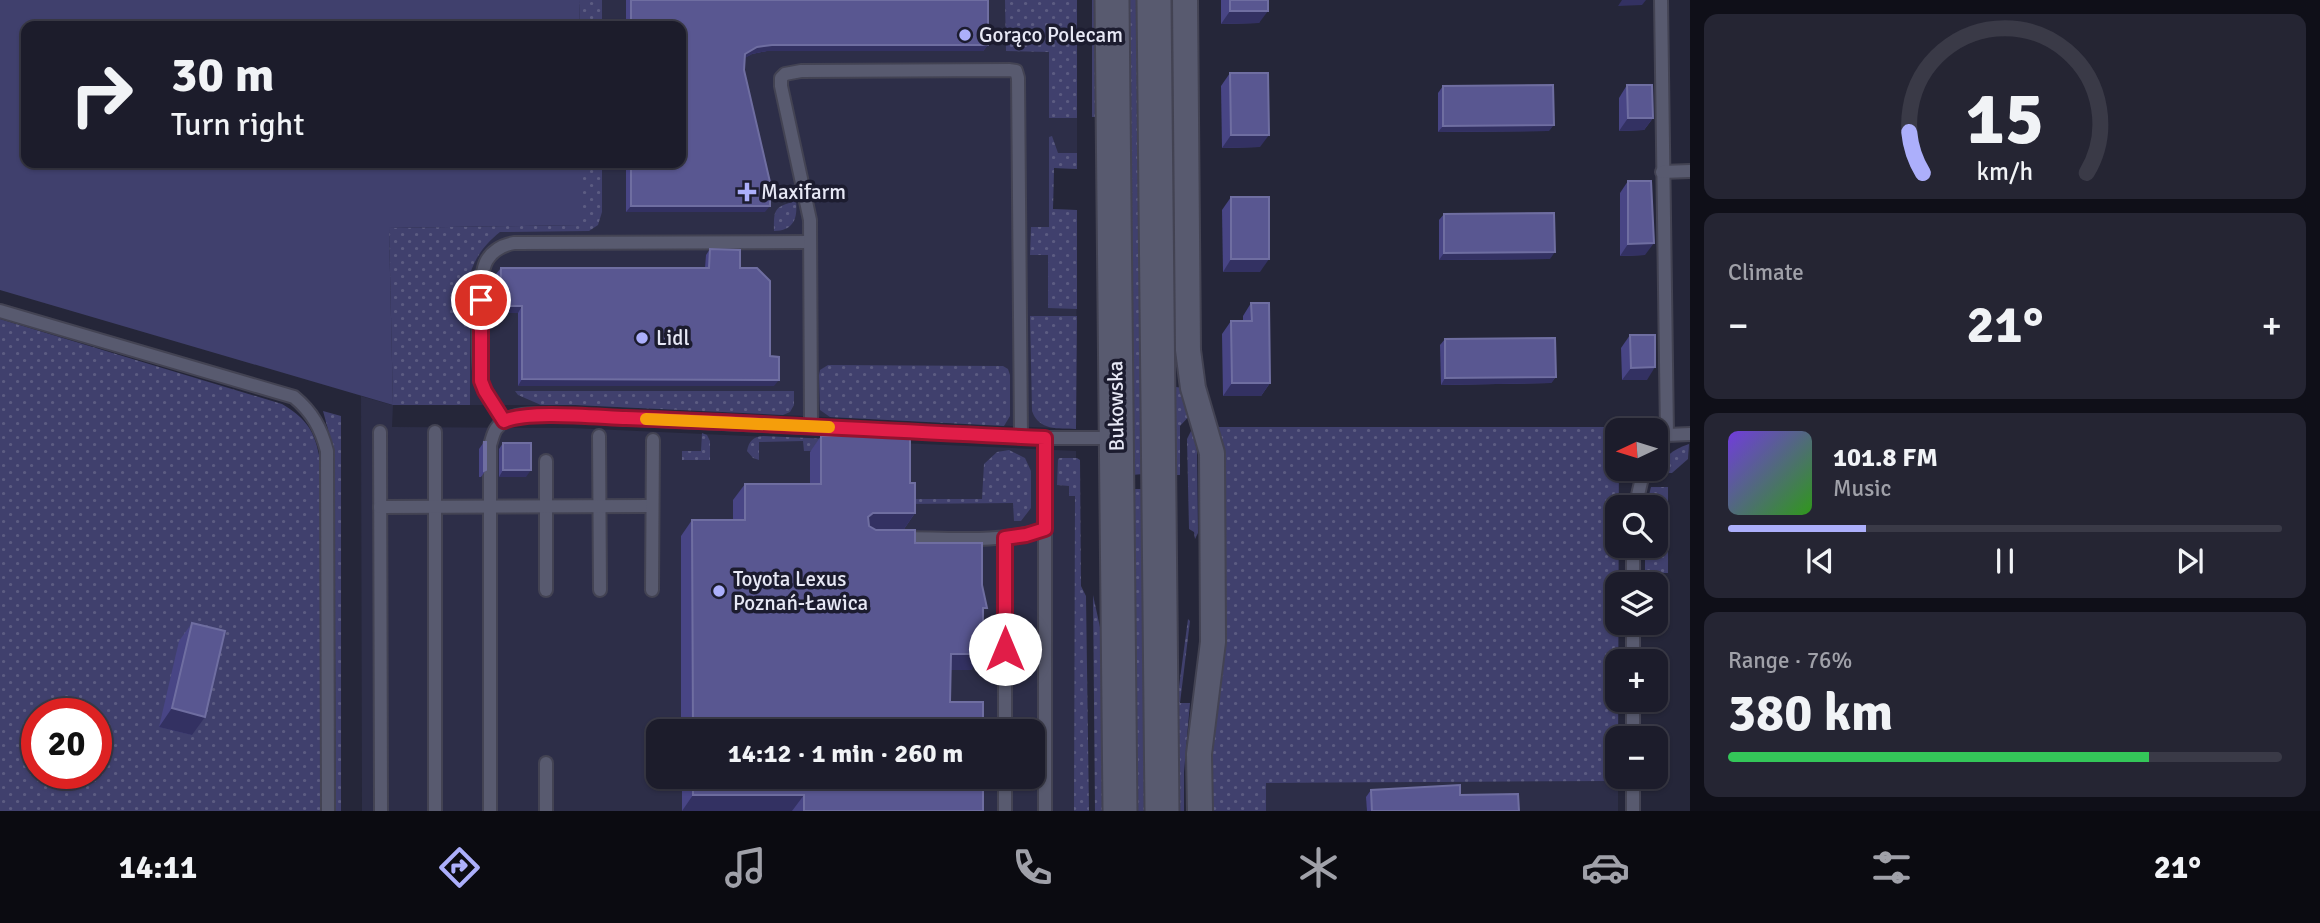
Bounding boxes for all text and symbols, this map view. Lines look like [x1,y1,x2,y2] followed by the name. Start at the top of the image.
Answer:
[979,22,1123,48] place label: Gorąco Polecam
[957,27,973,43] marker: Gorąco Polecam
[171,45,274,105] text: 30 m
[56,49,147,140] icon: right
[1966,75,2044,164] text: 15
[171,105,304,144] text: Turn right
[1977,155,2033,186] text: km/h
[761,179,846,205] place label: Maxifarm
[739,184,755,200] marker: Maxifarm
[1728,258,1804,287] text: Climate
[451,270,511,330] pin
[462,281,500,319] icon: arrive
[1967,293,2043,357] text: 21°
[1728,302,1749,349] text: −
[2261,302,2282,349] text: +
[656,325,690,351] place label: Lidl
[634,330,650,346] marker: Lidl
[1102,360,1130,452] street label: Bukowska
[1605,418,1668,481] north arrow
[1605,418,1668,789] map controls
[1833,442,1938,474] text: 101.8 FM
[1833,474,1891,503] text: Music
[1605,495,1668,558] button: search
[1801,542,1839,580] icon: previous
[1986,542,2024,580] icon: pause
[2171,542,2209,580] icon: next
[733,566,868,616] place label: Toyota Lexus Poznań-Ławica
[1605,572,1668,635] button: layers
[711,583,727,599] marker: Toyota Lexus Poznań-Ławica
[968,612,1042,686] position arrow
[1728,646,1852,675] text: Range · 76%
[1605,649,1668,712] button: +
[1728,681,1893,745] text: 380 km
[21,698,112,789] speed limit sign: 20
[1605,726,1668,789] button: −
[728,738,963,770] text: 14:12 · 1 min · 260 m
[435,843,484,892] icon: directions
[721,843,770,892] icon: music
[1008,843,1057,892] icon: phone
[1294,843,1343,892] icon: climate
[1581,843,1630,892] icon: car
[1867,843,1916,892] icon: filters
[119,848,197,887] text: 14:11
[2154,848,2201,887] text: 21°

